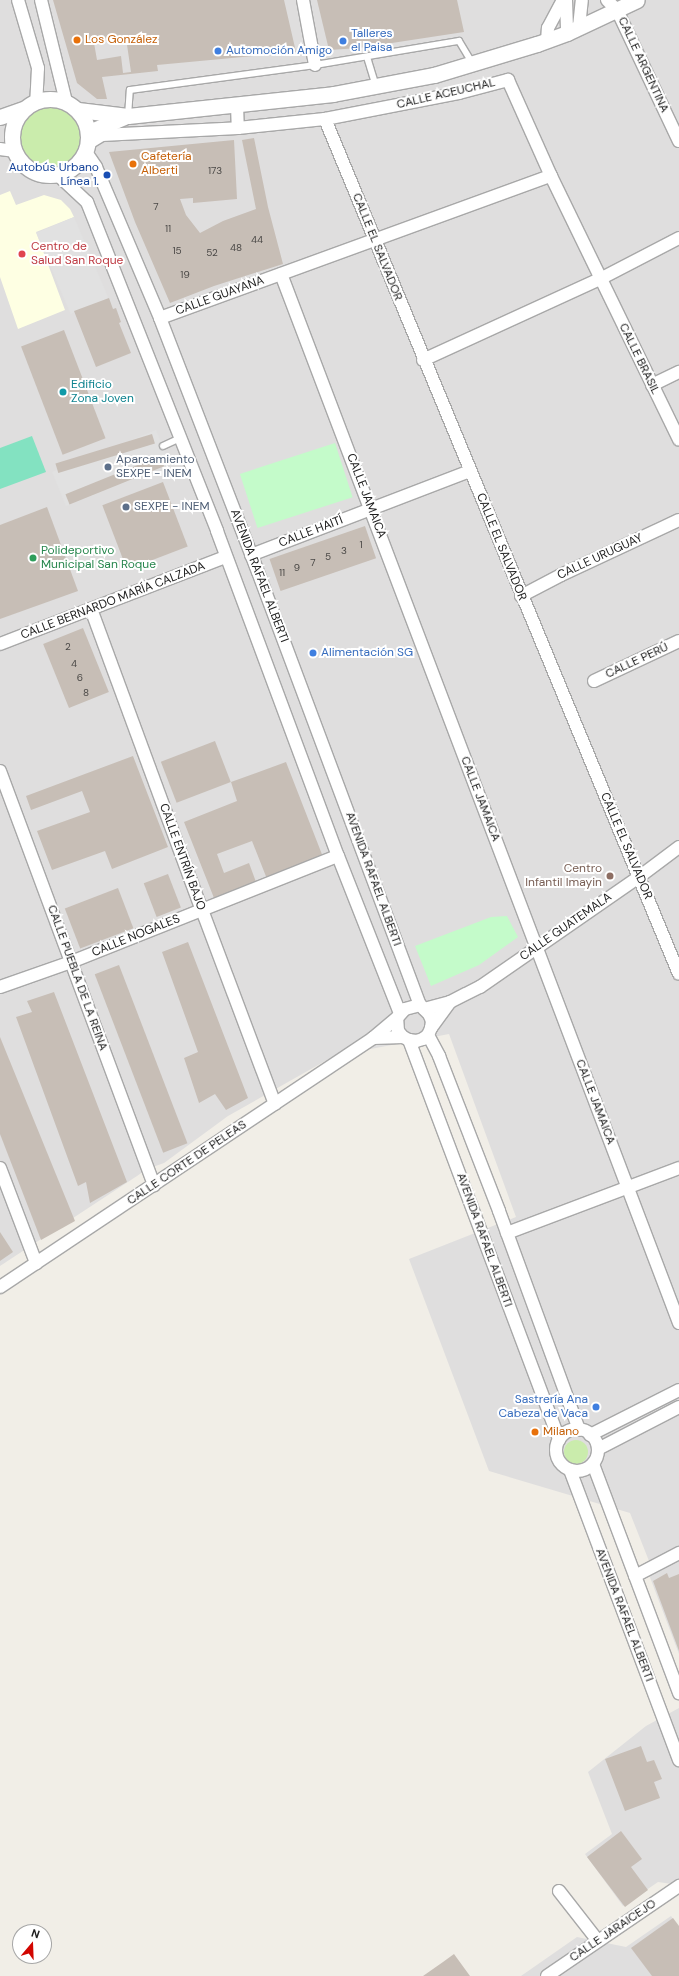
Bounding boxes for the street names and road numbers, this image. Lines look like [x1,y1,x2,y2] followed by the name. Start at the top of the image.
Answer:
[614,15,672,115] street label: CALLE ARGENTINA
[395,76,497,112] street label: CALLE ACEUCHAL
[349,191,405,303] street label: CALLE EL SALVADOR
[174,273,266,319] street label: CALLE GUAYANA
[616,321,662,397] street label: CALLE BRASIL
[343,451,389,541] street label: CALLE JAMAICA
[473,491,529,603] street label: CALLE EL SALVADOR
[227,507,291,645] street label: AVENIDA RAFAEL ALBERTI
[277,513,345,551] street label: CALLE HAITÍ
[555,531,645,583] street label: CALLE URUGUAY
[19,559,207,643] street label: CALLE BERNARDO MARÍA CALZADA
[603,640,671,682] street label: CALLE PERÚ
[457,754,503,844] street label: CALLE JAMAICA
[597,790,655,902] street label: CALLE EL SALVADOR
[156,802,208,912] street label: CALLE ENTRÍN BAJO
[342,810,404,948] street label: AVENIDA RAFAEL ALBERTI
[517,890,615,964] street label: CALLE GUATEMALA
[44,903,110,1053] street label: CALLE PUEBLA DE LA REINA
[90,912,182,960] street label: CALLE NOGALES
[572,1057,618,1147] street label: CALLE JAMAICA
[125,1118,249,1208] street label: CALLE CORTE DE PELEAS
[453,1171,515,1309] street label: AVENIDA RAFAEL ALBERTI
[592,1546,656,1684] street label: AVENIDA RAFAEL ALBERTI
[567,1897,659,1965] street label: CALLE JARAICEJO

